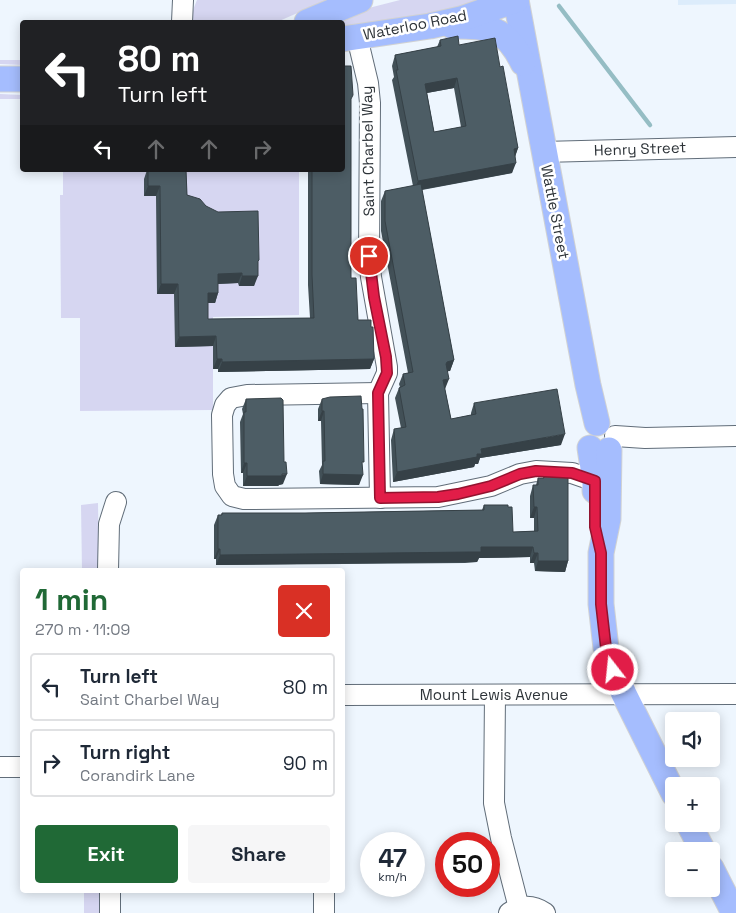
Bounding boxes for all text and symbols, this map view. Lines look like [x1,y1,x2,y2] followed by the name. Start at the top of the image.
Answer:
[361,5,468,44] street label: Waterloo Road
[118,37,200,81] text: 80 m
[35,40,100,105] icon: left
[118,80,208,108] text: Turn left
[357,85,378,217] street label: Saint Charbel Way
[89,135,117,163] icon: left
[142,135,170,163] icon: ahead
[195,135,223,163] icon: ahead
[248,135,276,163] icon: right
[593,137,687,160] street label: Henry Street
[537,163,574,261] street label: Wattle Street
[348,235,390,277] pin
[355,242,383,270] icon: arrive
[35,580,108,619] text: 1 min
[278,585,330,637] button: close
[35,619,130,640] text: 270 m · 11:09
[586,643,638,695] position arrow
[80,664,158,689] text: Turn left
[37,673,65,701] icon: left
[283,675,328,700] text: 80 m
[420,685,568,704] street label: Mount Lewis Avenue
[80,689,220,710] text: Saint Charbel Way
[665,712,720,897] map controls
[665,712,720,767] button: sound
[80,740,170,765] text: Turn right
[37,749,65,777] icon: right
[283,751,328,776] text: 90 m
[80,765,195,786] text: Corandirk Lane
[665,777,720,832] button: +
[35,825,178,883] button: Exit
[188,825,330,883] button: Share
[435,832,500,897] speed limit sign: 50
[378,842,407,874] text: 47
[665,842,720,897] button: −
[378,869,407,885] text: km/h

